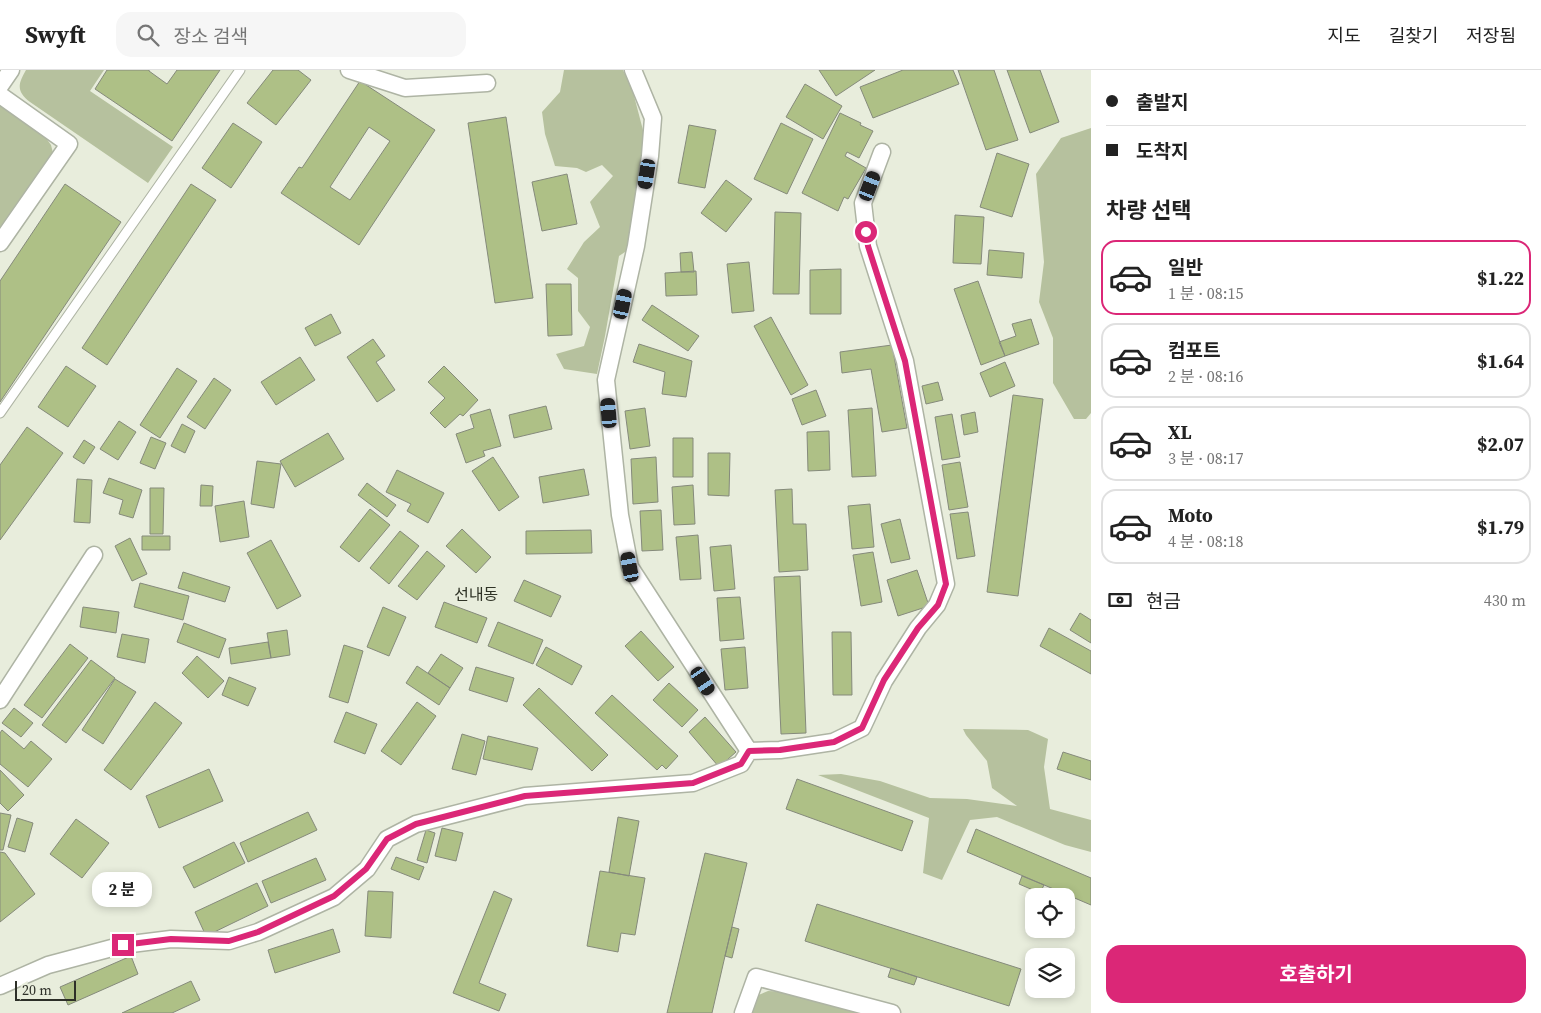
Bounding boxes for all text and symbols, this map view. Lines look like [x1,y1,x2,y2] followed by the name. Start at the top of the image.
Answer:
[116,12,466,57] search box
[25,18,86,51] text: Swyft
[134,21,162,49] icon: search
[174,23,248,49] text: 장소 검색
[1328,23,1361,48] text: 지도
[1389,23,1438,48] text: 길찾기
[1466,23,1516,48] text: 저장됨
[1136,89,1188,115] text: 출발지
[1136,138,1188,164] text: 도착지
[637,158,656,190] car
[857,169,882,203] car
[1106,195,1192,225] text: 차량 선택
[855,221,877,243] route start
[1168,254,1203,280] text: 일반
[1108,255,1153,300] icon: car
[1477,265,1524,291] text: $1.22
[1168,282,1244,304] text: 1 분 · 08:15
[612,288,633,320] car
[1168,337,1220,363] text: 컴포트
[1108,338,1153,383] icon: car
[1477,348,1524,374] text: $1.64
[1168,365,1244,387] text: 2 분 · 08:16
[600,397,617,429] car
[1168,419,1191,445] text: XL
[1108,421,1153,466] icon: car
[1477,431,1524,457] text: $2.07
[1168,447,1244,469] text: 3 분 · 08:17
[1168,502,1213,528] text: Moto
[1108,504,1153,549] icon: car
[1477,514,1524,540] text: $1.79
[1168,530,1244,552] text: 4 분 · 08:18
[619,551,640,583] car
[454,583,498,605] district label: 선내동
[1106,586,1134,614] icon: cash
[1146,588,1181,614] text: 현금
[1484,589,1526,611] text: 430 m
[688,664,717,698] car
[93,872,153,908] callout: 2 분
[109,878,135,900] text: 2 분
[1025,888,1075,998] map controls
[1025,888,1075,938] button: locate
[112,934,134,956] route end
[1106,945,1526,1003] button: 호출하기
[1025,948,1075,998] button: layers
[15,978,76,1001] scale bar
[22,980,52,1000] text: 20 m

